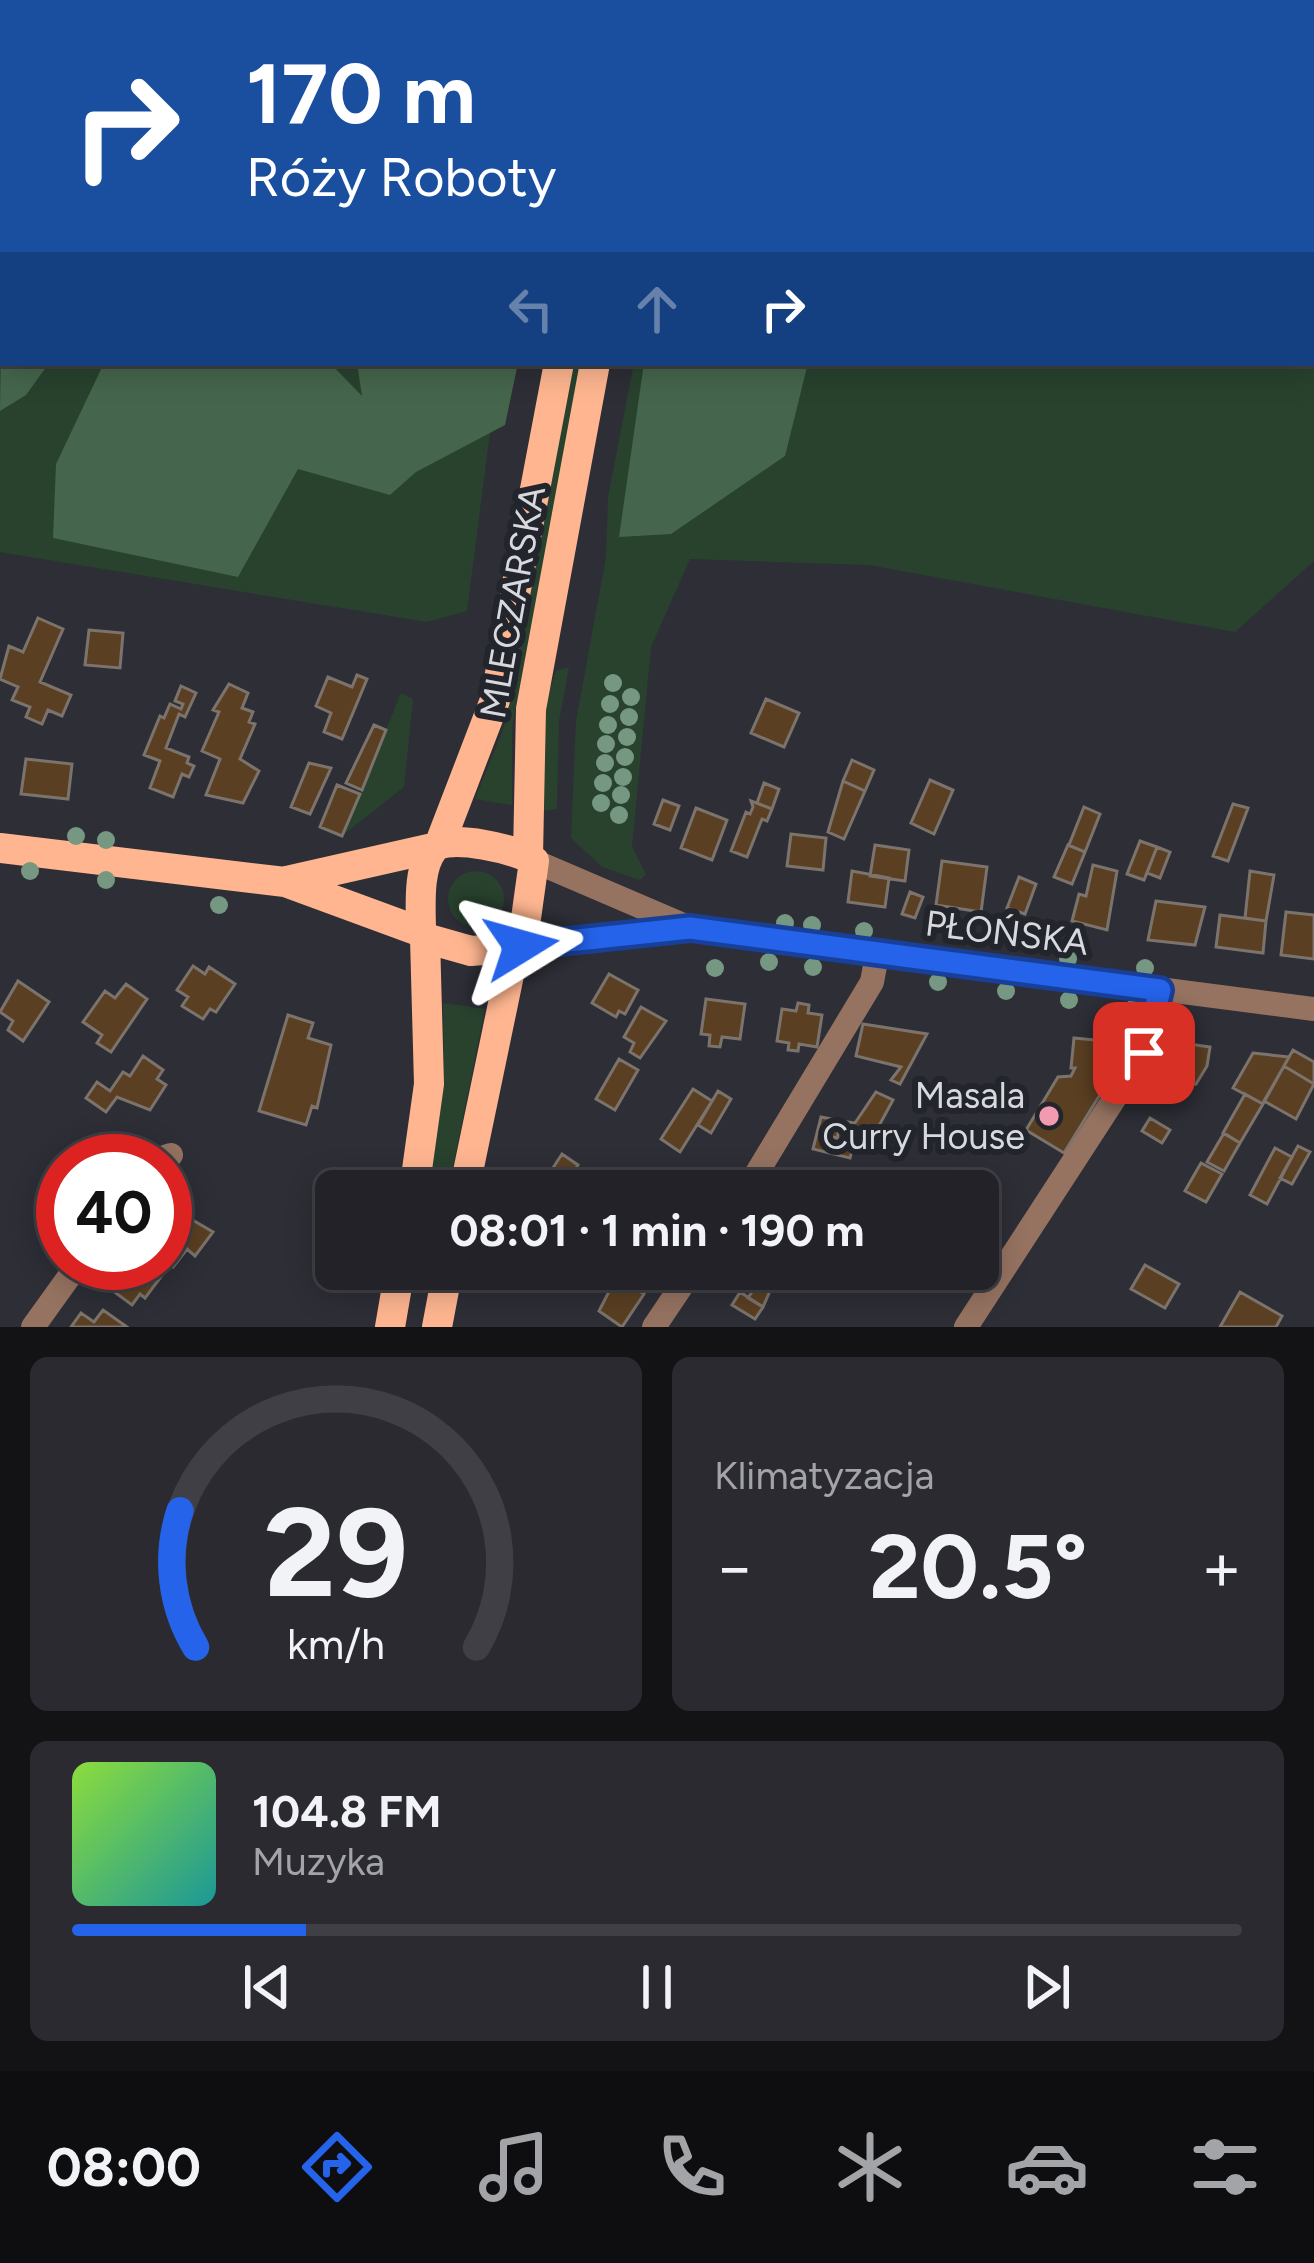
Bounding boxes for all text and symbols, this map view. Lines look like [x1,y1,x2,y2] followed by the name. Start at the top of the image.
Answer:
[246,43,476,144] text: 170 m
[48,48,204,204] icon: right
[246,145,556,210] text: Róży Roboty
[498,276,564,342] icon: left
[624,276,690,342] icon: ahead
[750,276,816,342] icon: right
[471,482,554,721] street label: MLECZARSKA
[458,883,584,1009] position arrow
[923,901,1091,964] street label: PŁOŃSKA
[1093,1002,1195,1104] pin
[1111,1020,1177,1086] icon: arrive
[822,1074,1025,1158] place label: Masala Curry House
[1036,1103,1062,1129] marker: Masala Curry House
[36,1134,192,1290] speed limit sign: 40
[449,1203,865,1257] text: 08:01 · 1 min · 190 m
[714,1452,934,1499] text: Klimatyzacja
[264,1477,408,1627] text: 29
[868,1512,1088,1621] text: 20.5°
[714,1527,755,1607] text: −
[1201,1527,1242,1607] text: +
[287,1618,385,1670] text: km/h
[252,1784,442,1838] text: 104.8 FM
[252,1838,385,1885] text: Muzyka
[234,1954,300,2020] icon: previous
[624,1954,690,2020] icon: pause
[1014,1954,1080,2020] icon: next
[295,2125,379,2209] icon: directions
[472,2125,556,2209] icon: music
[650,2125,734,2209] icon: phone
[828,2125,912,2209] icon: climate
[1005,2125,1089,2209] icon: car
[1183,2125,1267,2209] icon: filters
[47,2135,201,2200] text: 08:00

